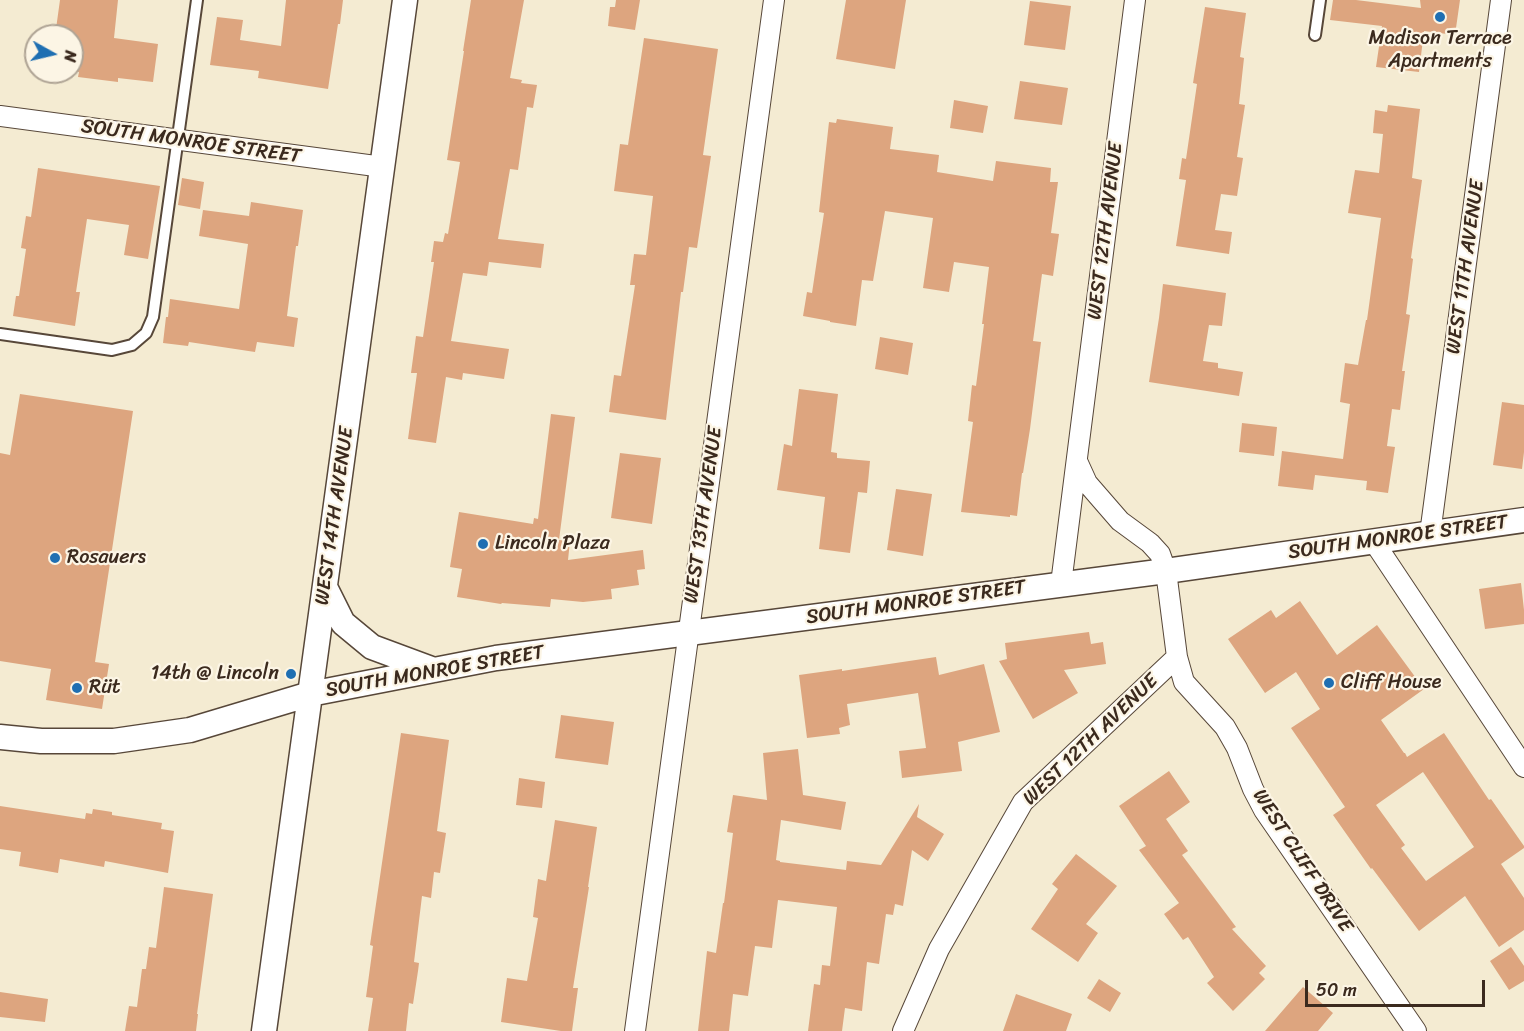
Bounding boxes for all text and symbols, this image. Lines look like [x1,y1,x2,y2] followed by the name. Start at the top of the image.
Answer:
[1433,10,1447,24] marker: Madison Terrace Apartments
[24,24,84,84] north arrow
[1368,27,1512,74] place label: Madison Terrace Apartments
[55,49,85,64] text: N
[80,115,302,169] street label: SOUTH MONROE STREET
[1083,141,1129,321] street label: WEST 12TH AVENUE
[1442,178,1490,356] street label: WEST 11TH AVENUE
[311,425,359,607] street label: WEST 14TH AVENUE
[680,425,728,605] street label: WEST 13TH AVENUE
[1287,511,1509,565] street label: SOUTH MONROE STREET
[495,532,610,556] place label: Lincoln Plaza
[476,537,490,551] marker: Lincoln Plaza
[67,546,146,570] place label: Rosauers
[48,551,62,565] marker: Rosauers
[805,576,1027,630] street label: SOUTH MONROE STREET
[324,641,546,703] street label: SOUTH MONROE STREET
[151,662,279,686] place label: 14th @ Lincoln
[284,667,298,681] marker: 14th @ Lincoln
[1018,669,1164,811] street label: WEST 12TH AVENUE
[1341,671,1441,695] place label: Cliff House
[89,676,121,700] place label: Rüt
[1322,676,1336,690] marker: Cliff House
[70,681,84,695] marker: Rüt
[1247,785,1357,937] street label: WEST CLIFF DRIVE
[1308,968,1488,1006] scale bar
[1316,974,1357,1006] text: 50 m

